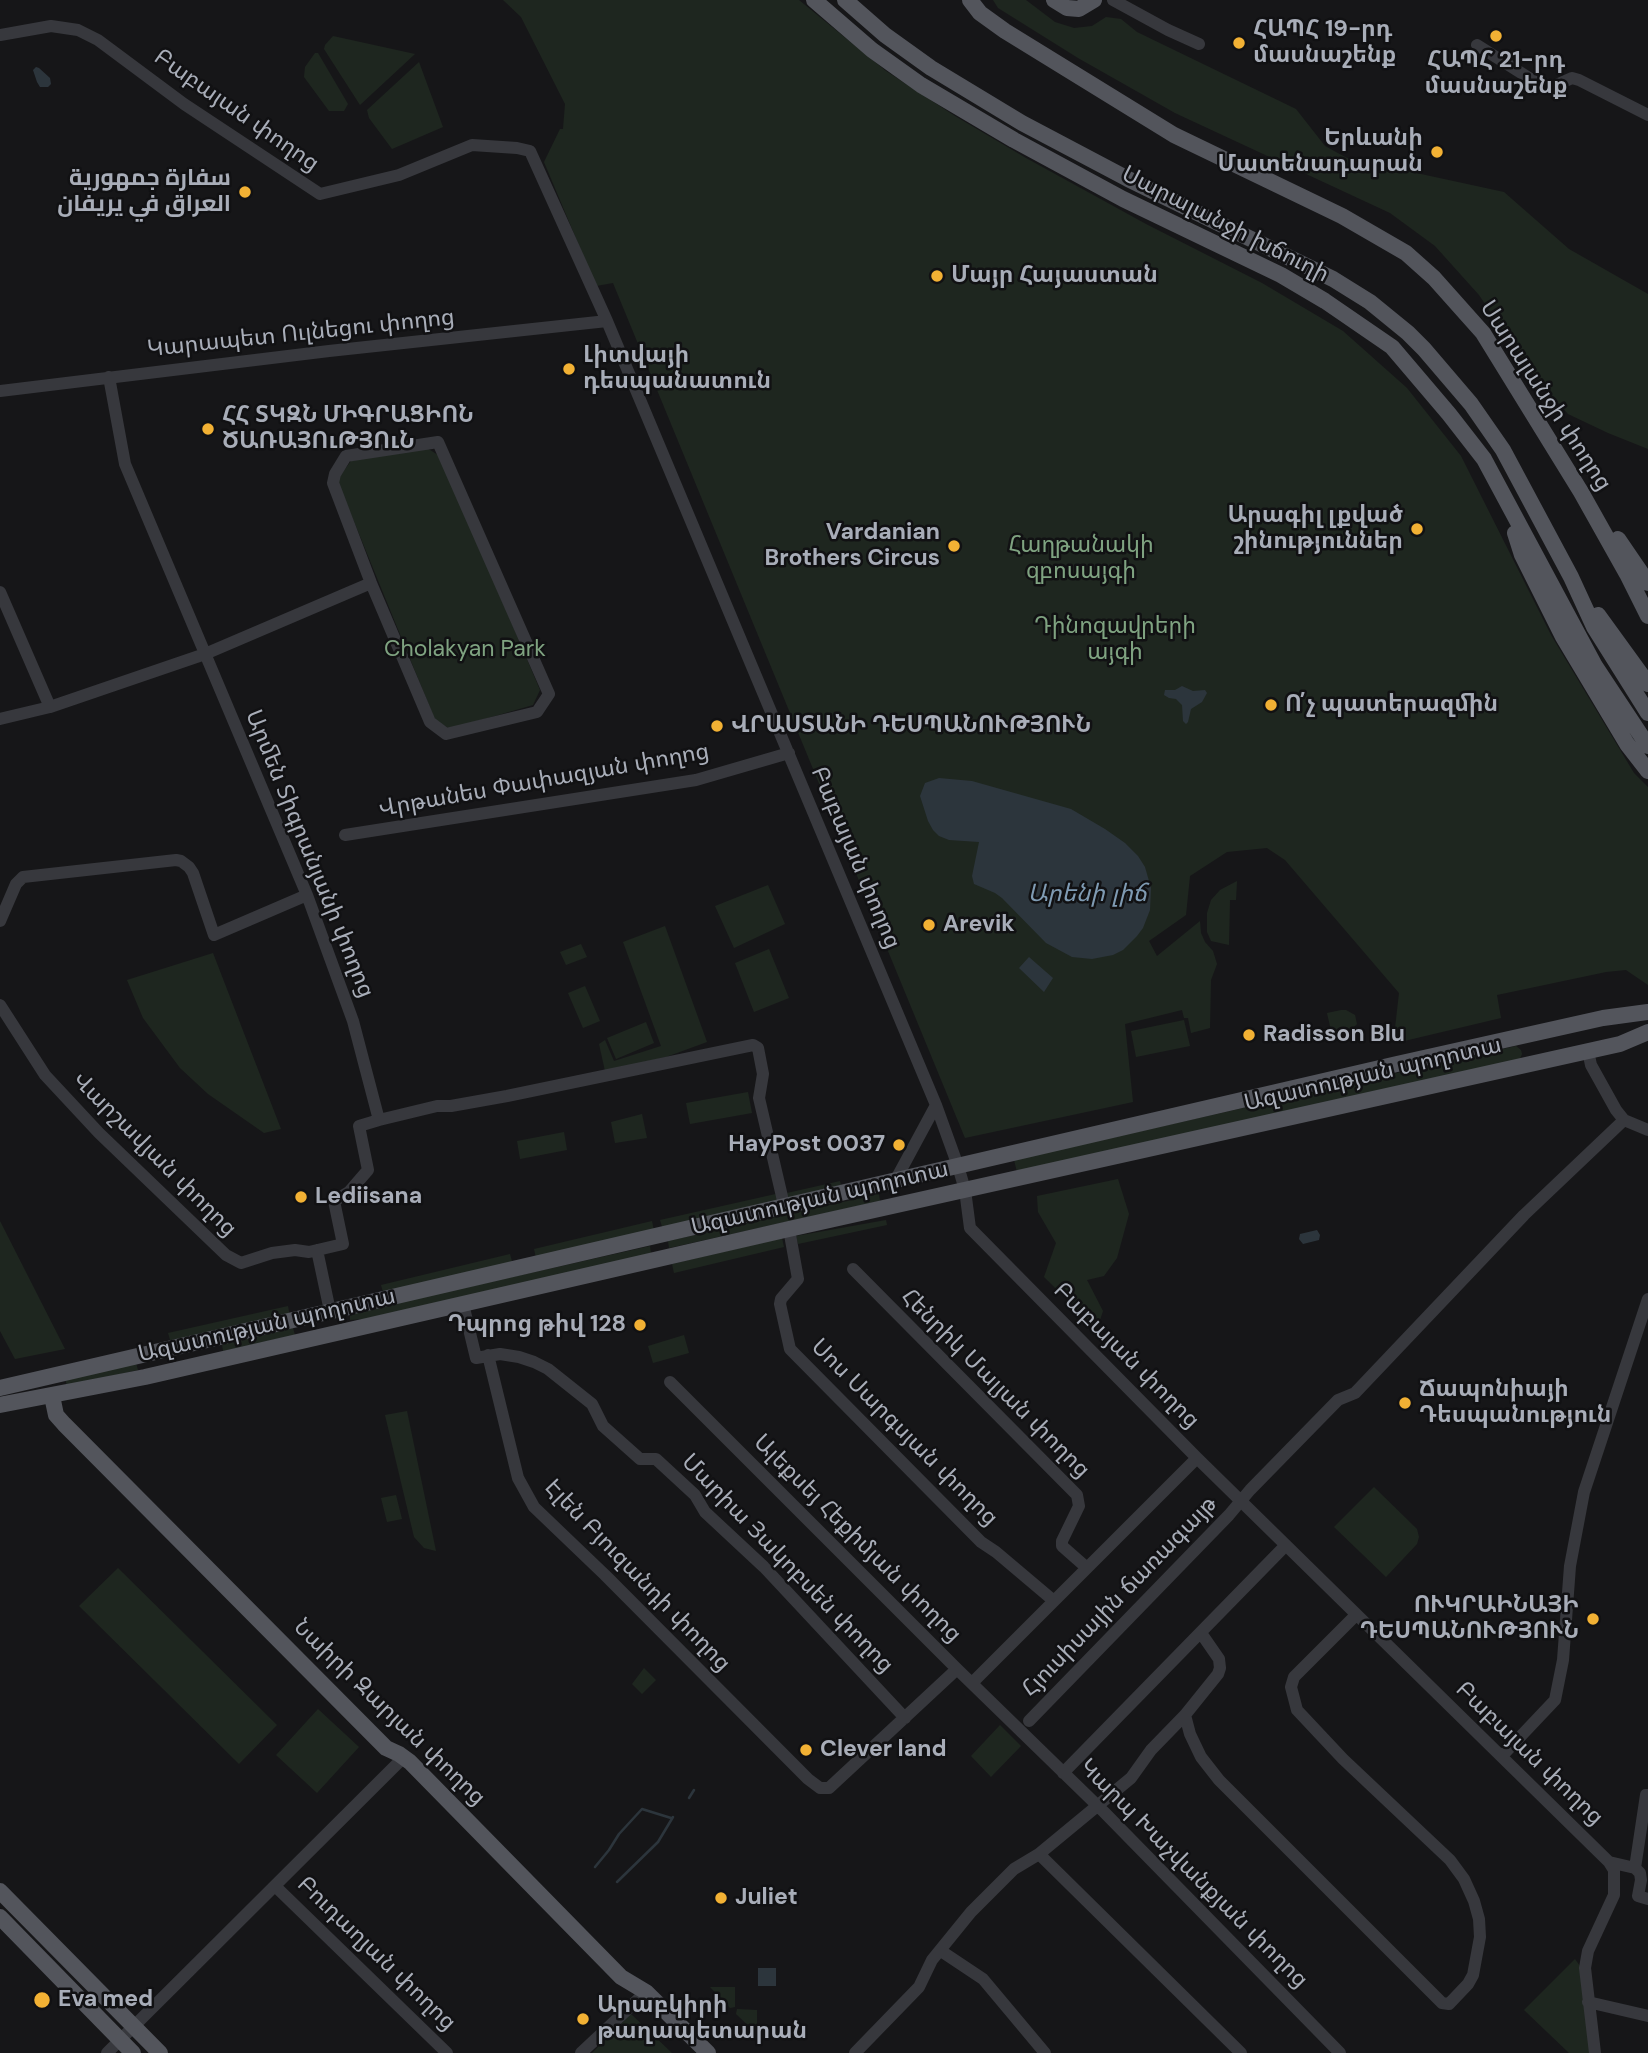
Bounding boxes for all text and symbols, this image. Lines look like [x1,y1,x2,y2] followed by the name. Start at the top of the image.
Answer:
[1253,16,1396,70] place label: ՀԱՊՀ 19-րդ մասնաշենք
[1488,28,1504,44] marker: ՀԱՊՀ 21-րդ մասնաշենք
[1231,35,1247,51] marker: ՀԱՊՀ 19-րդ մասնաշենք
[148,44,324,178] street label: Բաբայան փողոց
[1424,47,1568,101] place label: ՀԱՊՀ 21-րդ մասնաշենք
[1218,125,1423,179] place label: Երևանի Մատենադարան
[1429,144,1445,160] marker: Երևանի Մատենադարան
[1117,161,1333,289] street label: Սարալանջի խճուղի
[57,165,231,219] place label: سفارة جمهورية العراق في يريفان
[237,184,253,200] marker: سفارة جمهورية العراق في يريفان
[951,262,1158,290] place label: Մայր Հայաստան
[929,268,945,284] marker: Մայր Հայաստան
[1473,296,1617,496] street label: Սարալանջի փողոց
[146,304,456,364] street label: Կարապետ Ուլնեցու փողոց
[583,342,771,396] place label: Լիտվայի դեսպանատուն
[561,361,577,377] marker: Լիտվայի դեսպանատուն
[222,402,474,456] place label: ՀՀ ՏԿԶՆ ՄԻԳՐԱՑԻՈՆ ԾԱՌԱՅՈւԹՅՈւՆ
[200,421,216,437] marker: ՀՀ ՏԿԶՆ ՄԻԳՐԱՑԻՈՆ ԾԱՌԱՅՈւԹՅՈւՆ
[1228,502,1403,556] place label: Արագիլ լքված շինություններ
[765,519,940,573] place label: Vardanian Brothers Circus
[1409,521,1425,537] marker: Արագիլ լքված շինություններ
[1008,532,1154,586] park label: Հաղթանակի զբոսայգի
[946,538,962,554] marker: Vardanian Brothers Circus
[1034,613,1196,667] park label: Դինոզավրերի այգի
[384,636,546,664] park label: Cholakyan Park
[1285,691,1498,719] place label: Ո՛չ պատերազմին
[1263,697,1279,713] marker: Ո՛չ պատերազմին
[239,706,379,1002] street label: Արմեն Տիգրանյանի փողոց
[731,712,1091,740] place label: ՎՐԱՍՏԱՆԻ ԴԵՍՊԱՆՈՒԹՅՈՒՆ
[709,718,725,734] marker: ՎՐԱՍՏԱՆԻ ԴԵՍՊԱՆՈՒԹՅՈՒՆ
[376,738,712,824] street label: Վրթանես Փափազյան փողոց
[804,763,906,953] street label: Բաբայան փողոց
[1027,881,1147,909] water label: Արենի լիճ
[943,911,1015,939] place label: Arevik
[921,917,937,933] marker: Arevik
[1263,1021,1405,1049] place label: Radisson Blu
[1241,1027,1257,1043] marker: Radisson Blu
[1242,1032,1504,1118] street label: Ազատության պողոտա
[66,1067,242,1243] street label: Վարշավյան փողոց
[728,1131,885,1159] place label: HayPost 0037
[891,1137,907,1153] marker: HayPost 0037
[689,1156,951,1242] street label: Ազատության պողոտա
[315,1183,422,1211] place label: Lediisana
[293,1189,309,1205] marker: Lediisana
[1047,1277,1205,1435] street label: Բաբայան փողոց
[136,1283,398,1369] street label: Ազատության պողոտա
[895,1284,1095,1484] street label: Հենրիկ Մալյան փողոց
[448,1311,626,1339] place label: Դպրոց թիվ 128
[632,1317,648,1333] marker: Դպրոց թիվ 128
[805,1334,1003,1532] street label: Սոս Սարգսյան փողոց
[1419,1376,1611,1430] place label: Ճապոնիայի Դեսպանություն
[1397,1395,1413,1411] marker: Ճապոնիայի Դեսպանություն
[747,1429,967,1649] street label: Ալեքսեյ Հեքիմյան փողոց
[675,1449,899,1679] street label: Մարիա Յակոբսեն փողոց
[538,1474,736,1678] street label: Էլեն Բյուզանդի փողոց
[1017,1491,1223,1703] street label: Հյուսիսային ճառագայթ
[1360,1592,1579,1646] place label: ՈՒԿՐԱԻՆԱՅԻ ԴԵՍՊԱՆՈՒԹՅՈՒՆ
[1585,1611,1601,1627] marker: ՈՒԿՐԱԻՆԱՅԻ ԴԵՍՊԱՆՈՒԹՅՈՒՆ
[287,1614,491,1812] street label: Նաիրի Զարյան փողոց
[1449,1676,1609,1832] street label: Բաբայան փողոց
[820,1736,946,1764] place label: Clever land
[798,1742,814,1758] marker: Clever land
[1073,1754,1313,1994] street label: Կարպ Խաչվանքյան փողոց
[291,1871,461,2037] street label: Բուդաղյան փողոց
[735,1884,798,1912] place label: Juliet
[713,1890,729,1906] marker: Juliet
[58,1986,153,2014] place label: Eva med
[32,1990,52,2010] marker: Eva med
[597,1992,807,2046] place label: Արաբկիրի թաղապետարան
[575,2011,591,2027] marker: Արաբկիրի թաղապետարան

